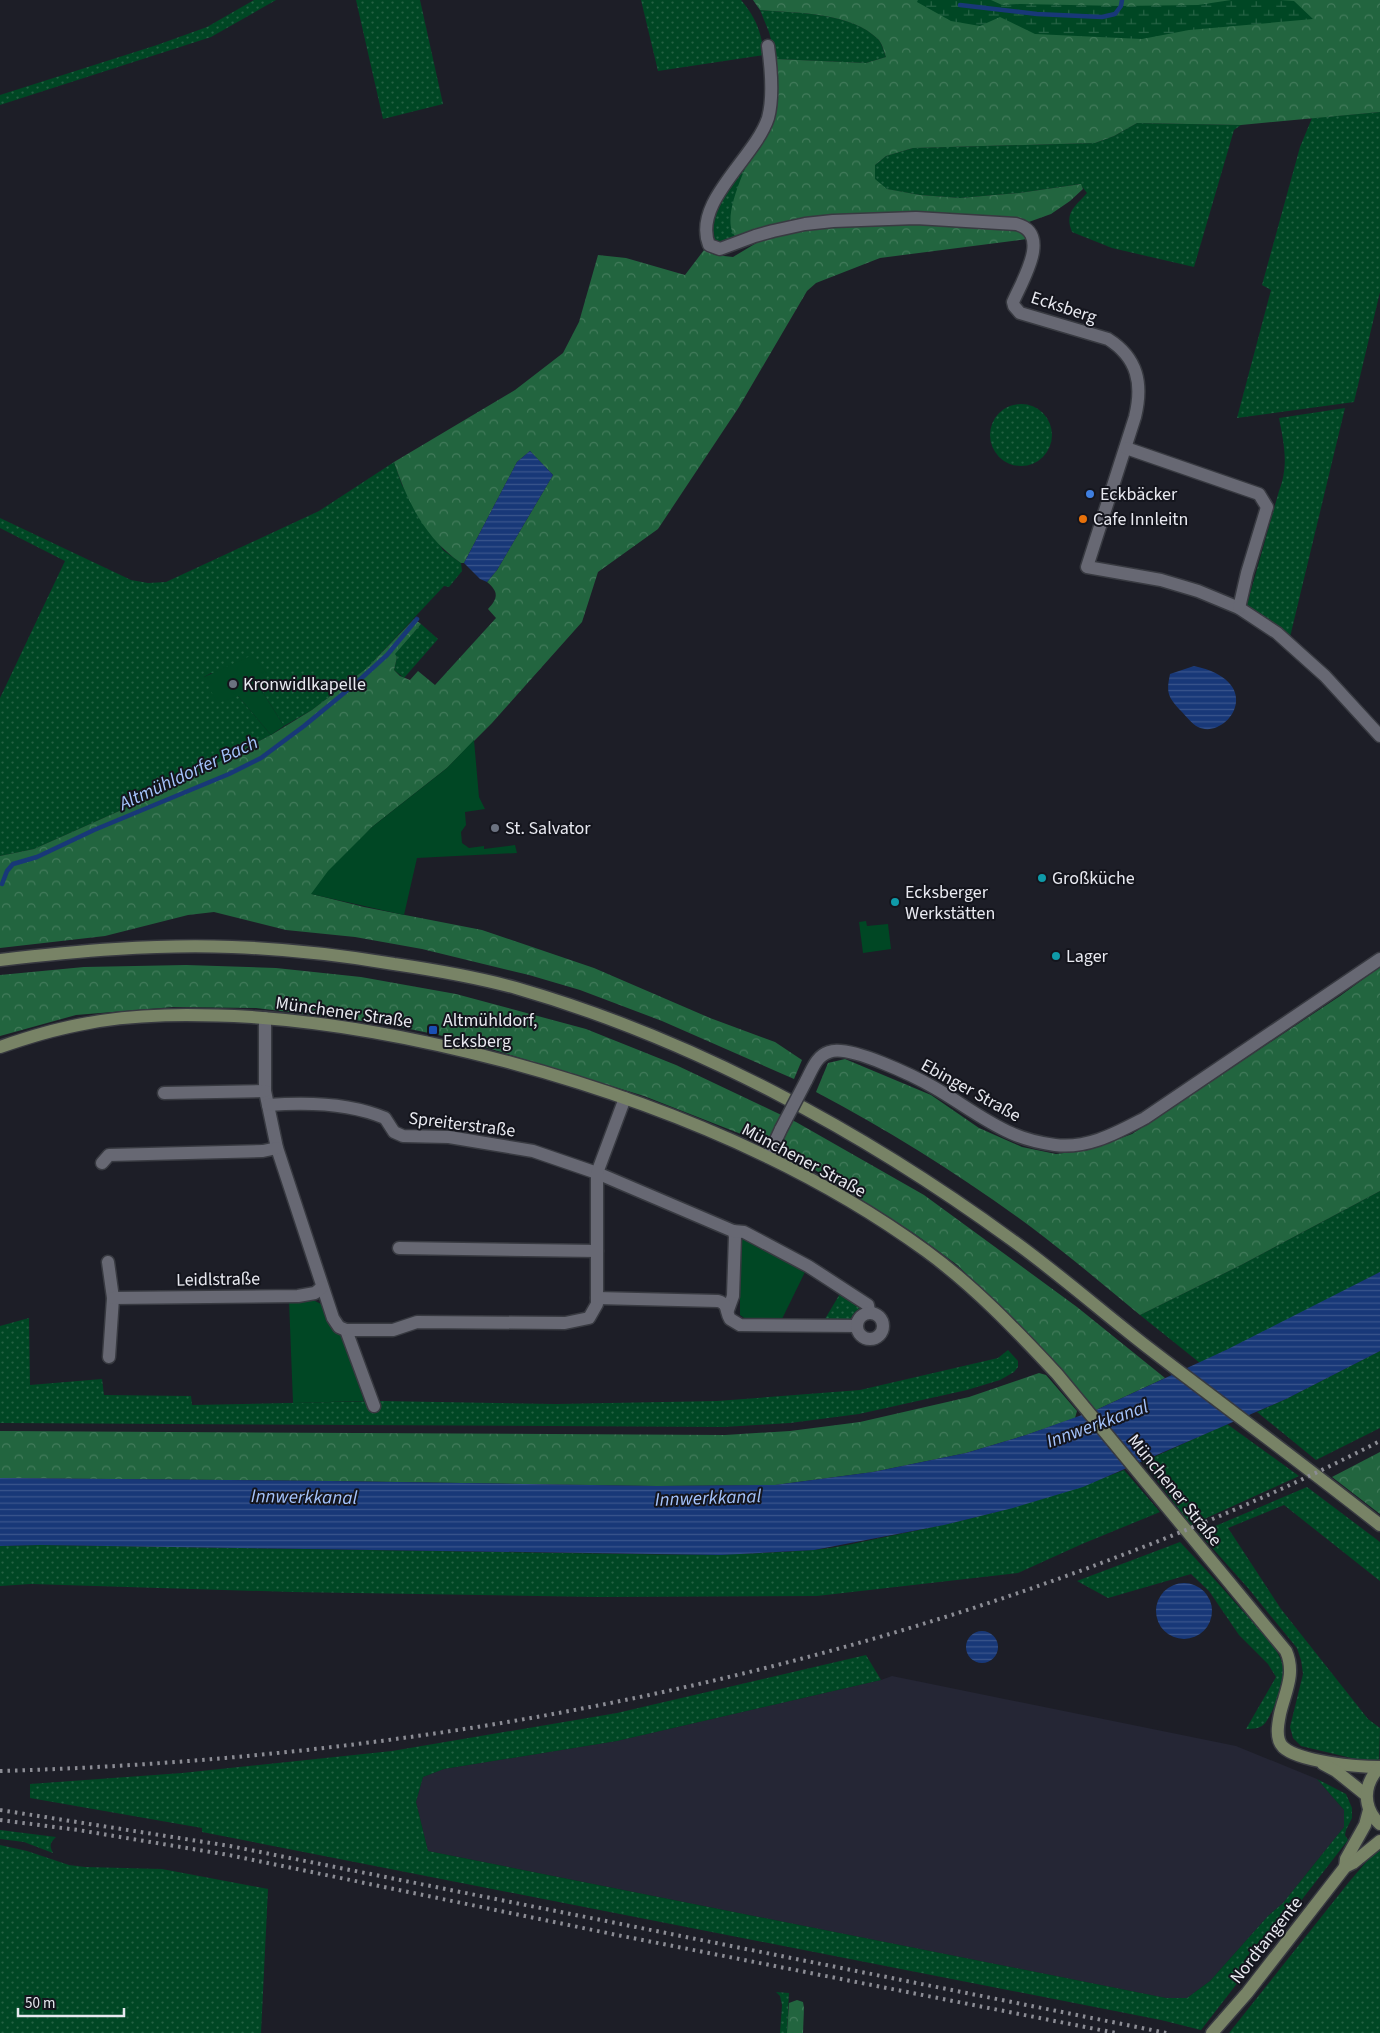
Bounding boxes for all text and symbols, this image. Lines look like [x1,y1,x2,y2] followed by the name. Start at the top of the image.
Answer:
[1028,285,1100,330] street label: Ecksberg
[1100,482,1178,507] place label: Eckbäcker
[1084,488,1096,500] marker: Eckbäcker
[1093,507,1188,532] place label: Cafe Innleitn
[1077,513,1089,525] marker: Cafe Innleitn
[243,672,366,697] place label: Kronwidlkapelle
[227,678,239,690] marker: Kronwidlkapelle
[114,729,263,818] water label: Altmühldorfer Bach
[505,816,591,841] place label: St. Salvator
[489,822,501,834] marker: St. Salvator
[1052,866,1135,891] place label: Großküche
[1036,872,1048,884] marker: Großküche
[905,880,995,926] place label: Ecksberger Werkstätten
[889,896,901,908] marker: Ecksberger Werkstätten
[1066,944,1109,969] place label: Lager
[1050,950,1062,962] marker: Lager
[274,991,414,1034] street label: Münchener Straße
[443,1008,537,1054] place label: Altmühldorf, Ecksberg
[427,1024,439,1036] marker: Altmühldorf, Ecksberg
[916,1053,1025,1128] street label: Ebinger Straße
[407,1106,517,1143] street label: Spreiterstraße
[737,1117,870,1204] street label: Münchener Straße
[176,1266,260,1293] street label: Leidlstraße
[1043,1393,1152,1455] water label: Innwerkkanal
[1122,1429,1228,1552] street label: Münchener Straße
[251,1483,358,1512] water label: Innwerkkanal
[654,1483,762,1514] water label: Innwerkkanal
[1224,1891,1308,1989] street label: Nordtangente
[18,1986,124,2018] scale bar
[25,1993,55,2014] text: 50 m

